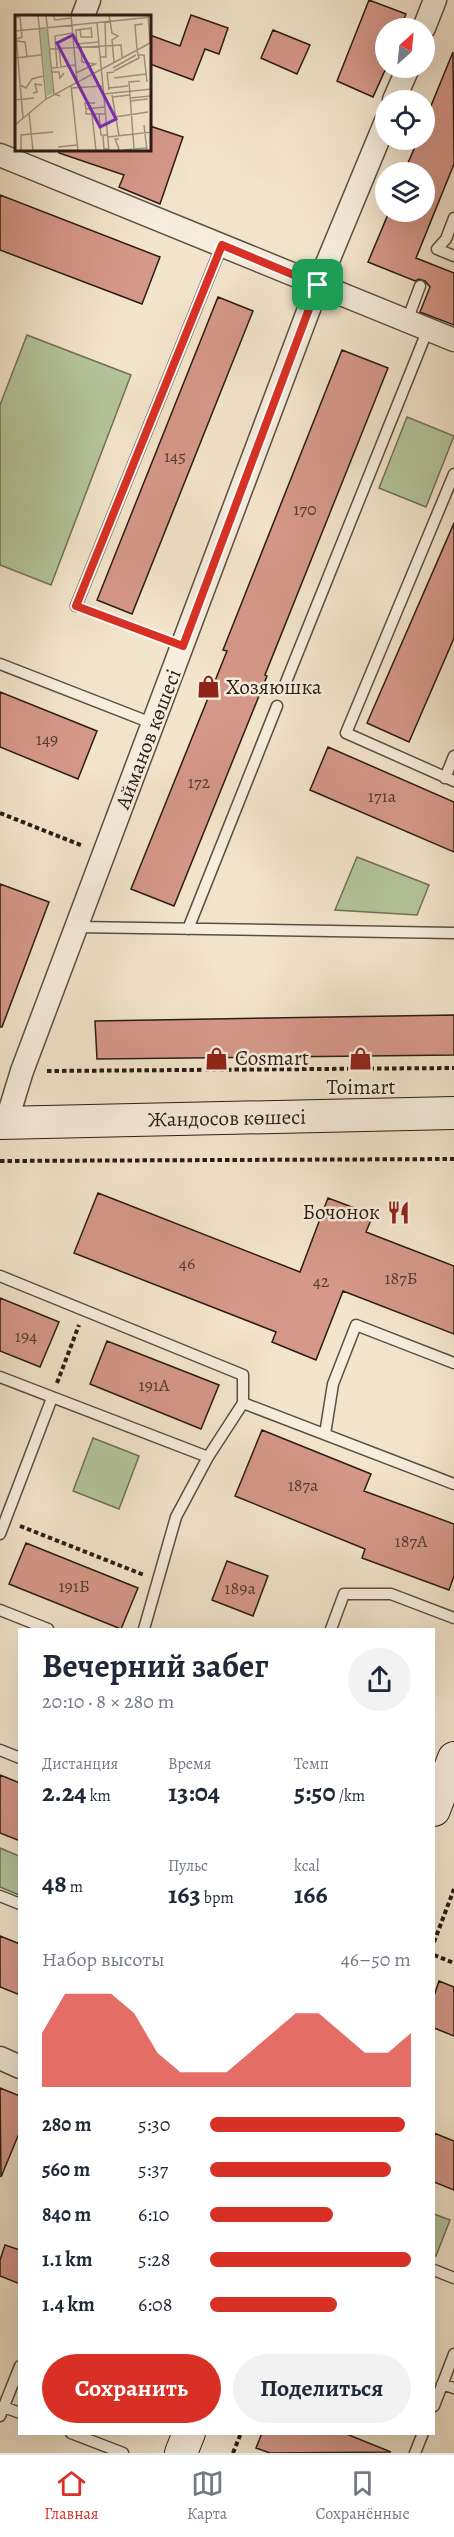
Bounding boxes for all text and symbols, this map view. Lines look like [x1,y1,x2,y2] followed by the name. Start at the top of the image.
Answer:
[15,15,152,152] inset map
[375,18,435,78] north arrow
[375,18,435,222] map controls
[375,90,435,150] button: locate
[375,162,435,222] button: layers
[292,259,343,310] pin
[301,268,334,301] icon: arrive
[164,444,186,468] house number: 145
[293,497,317,521] house number: 170
[108,665,188,814] street label: Айманов көшесі
[226,673,322,701] place label: Хозяюшка
[195,674,221,700] shop icon: Хозяюшка
[36,727,58,751] house number: 149
[188,770,211,794] house number: 172
[368,784,397,808] house number: 171a
[235,1044,309,1072] place label: Cosmart
[204,1045,230,1071] shop icon: Cosmart
[348,1046,374,1072] shop icon: Toimart
[327,1073,395,1101] place label: Toimart
[148,1103,306,1133] street label: Жандосов көшесі
[302,1198,380,1226] place label: Бочонок
[385,1199,411,1225] restaurant icon: Бочонок
[179,1251,195,1275] house number: 46
[384,1266,418,1290] house number: 187Б
[313,1269,330,1293] house number: 42
[15,1324,37,1348] house number: 194
[138,1373,170,1397] house number: 191А
[288,1473,319,1497] house number: 187а
[395,1529,428,1553] house number: 187А
[58,1574,90,1598] house number: 191Б
[224,1576,256,1600] house number: 189а
[42,1643,269,1688] text: Вечерний забег
[348,1648,411,1711] button: share
[42,1688,175,1715] text: 20:10 · 8 × 280 m
[42,1753,118,1775] text: Дистанция
[168,1753,212,1775] text: Время
[294,1753,329,1775] text: Темп
[42,1775,87,1810] text: 2.24
[168,1775,220,1810] text: 13:04
[294,1775,335,1810] text: 5:50
[87,1785,111,1807] text: km
[335,1785,365,1807] text: /km
[168,1855,208,1877] text: Пульс
[294,1855,320,1877] text: kcal
[42,1866,67,1901] text: 48
[67,1876,83,1898] text: m
[168,1877,201,1912] text: 163
[294,1877,328,1912] text: 166
[201,1887,234,1909] text: bpm
[42,1946,165,1973] text: Набор высоты
[341,1946,411,1973] text: 46–50 m
[42,2111,92,2138] text: 280 m
[138,2111,170,2138] text: 5:30
[42,2156,90,2183] text: 560 m
[138,2156,168,2183] text: 5:37
[42,2201,91,2228] text: 840 m
[138,2201,170,2228] text: 6:10
[42,2246,92,2273] text: 1.1 km
[138,2246,171,2273] text: 5:28
[42,2291,95,2318] text: 1.4 km
[138,2291,172,2318] text: 6:08
[42,2354,221,2423] button: Сохранить
[233,2354,411,2423] button: Поделиться
[44,2467,99,2525] tab: Главная
[187,2467,227,2525] tab: Карта
[316,2467,410,2525] tab: Сохранённые

